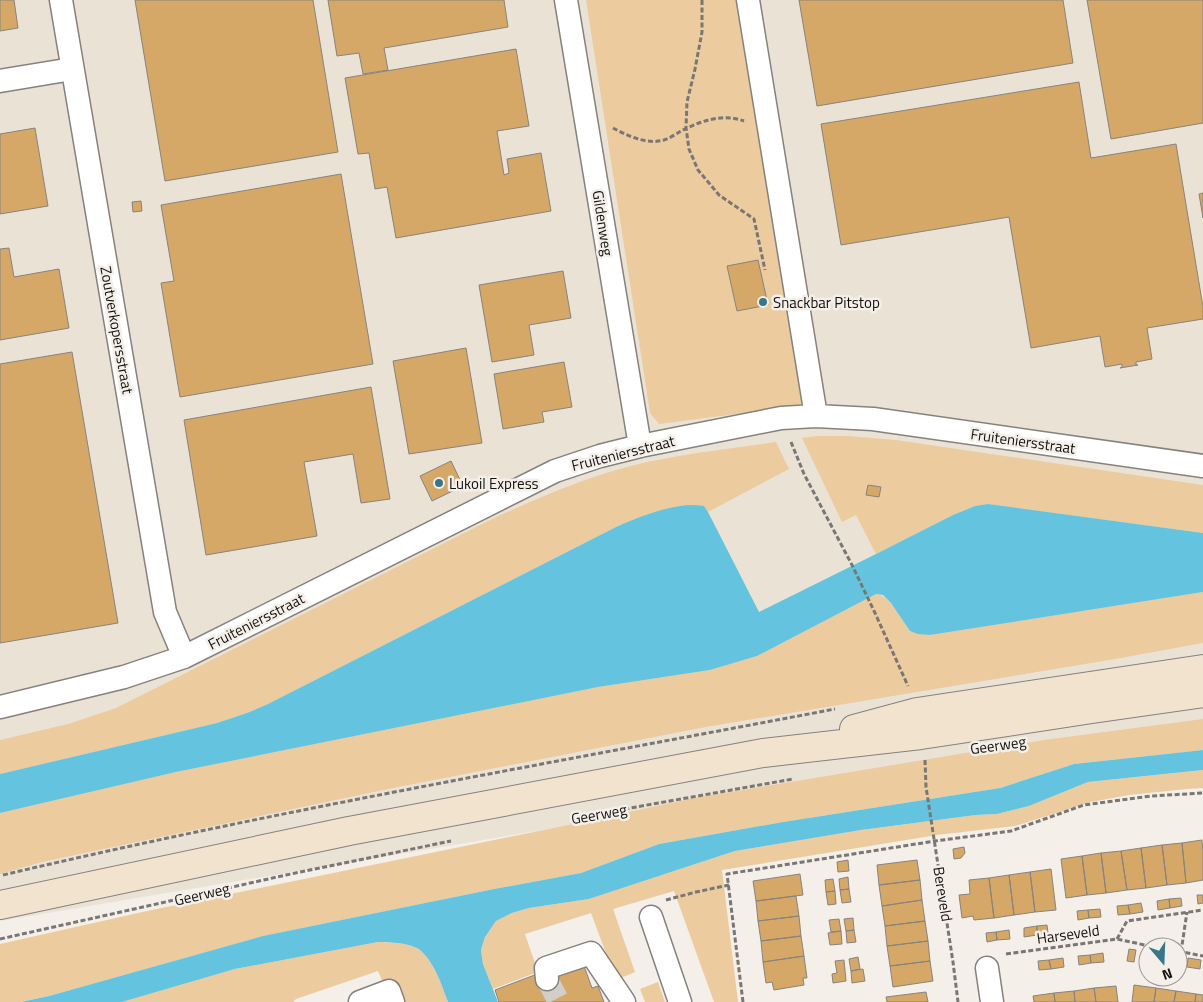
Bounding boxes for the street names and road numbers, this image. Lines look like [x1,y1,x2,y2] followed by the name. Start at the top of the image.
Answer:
[586,189,620,258] street label: Gildenweg
[94,264,140,396] street label: Zoutverkopersstraat
[969,422,1078,460] street label: Fruiteniersstraat
[569,429,678,477] street label: Fruiteniersstraat
[204,586,309,655] street label: Fruiteniersstraat
[969,730,1028,760] street label: Geerweg
[569,798,629,830] street label: Geerweg
[927,865,959,923] street label: Bereveld
[172,876,232,912] street label: Geerweg
[1035,918,1101,950] street label: Harseveld

